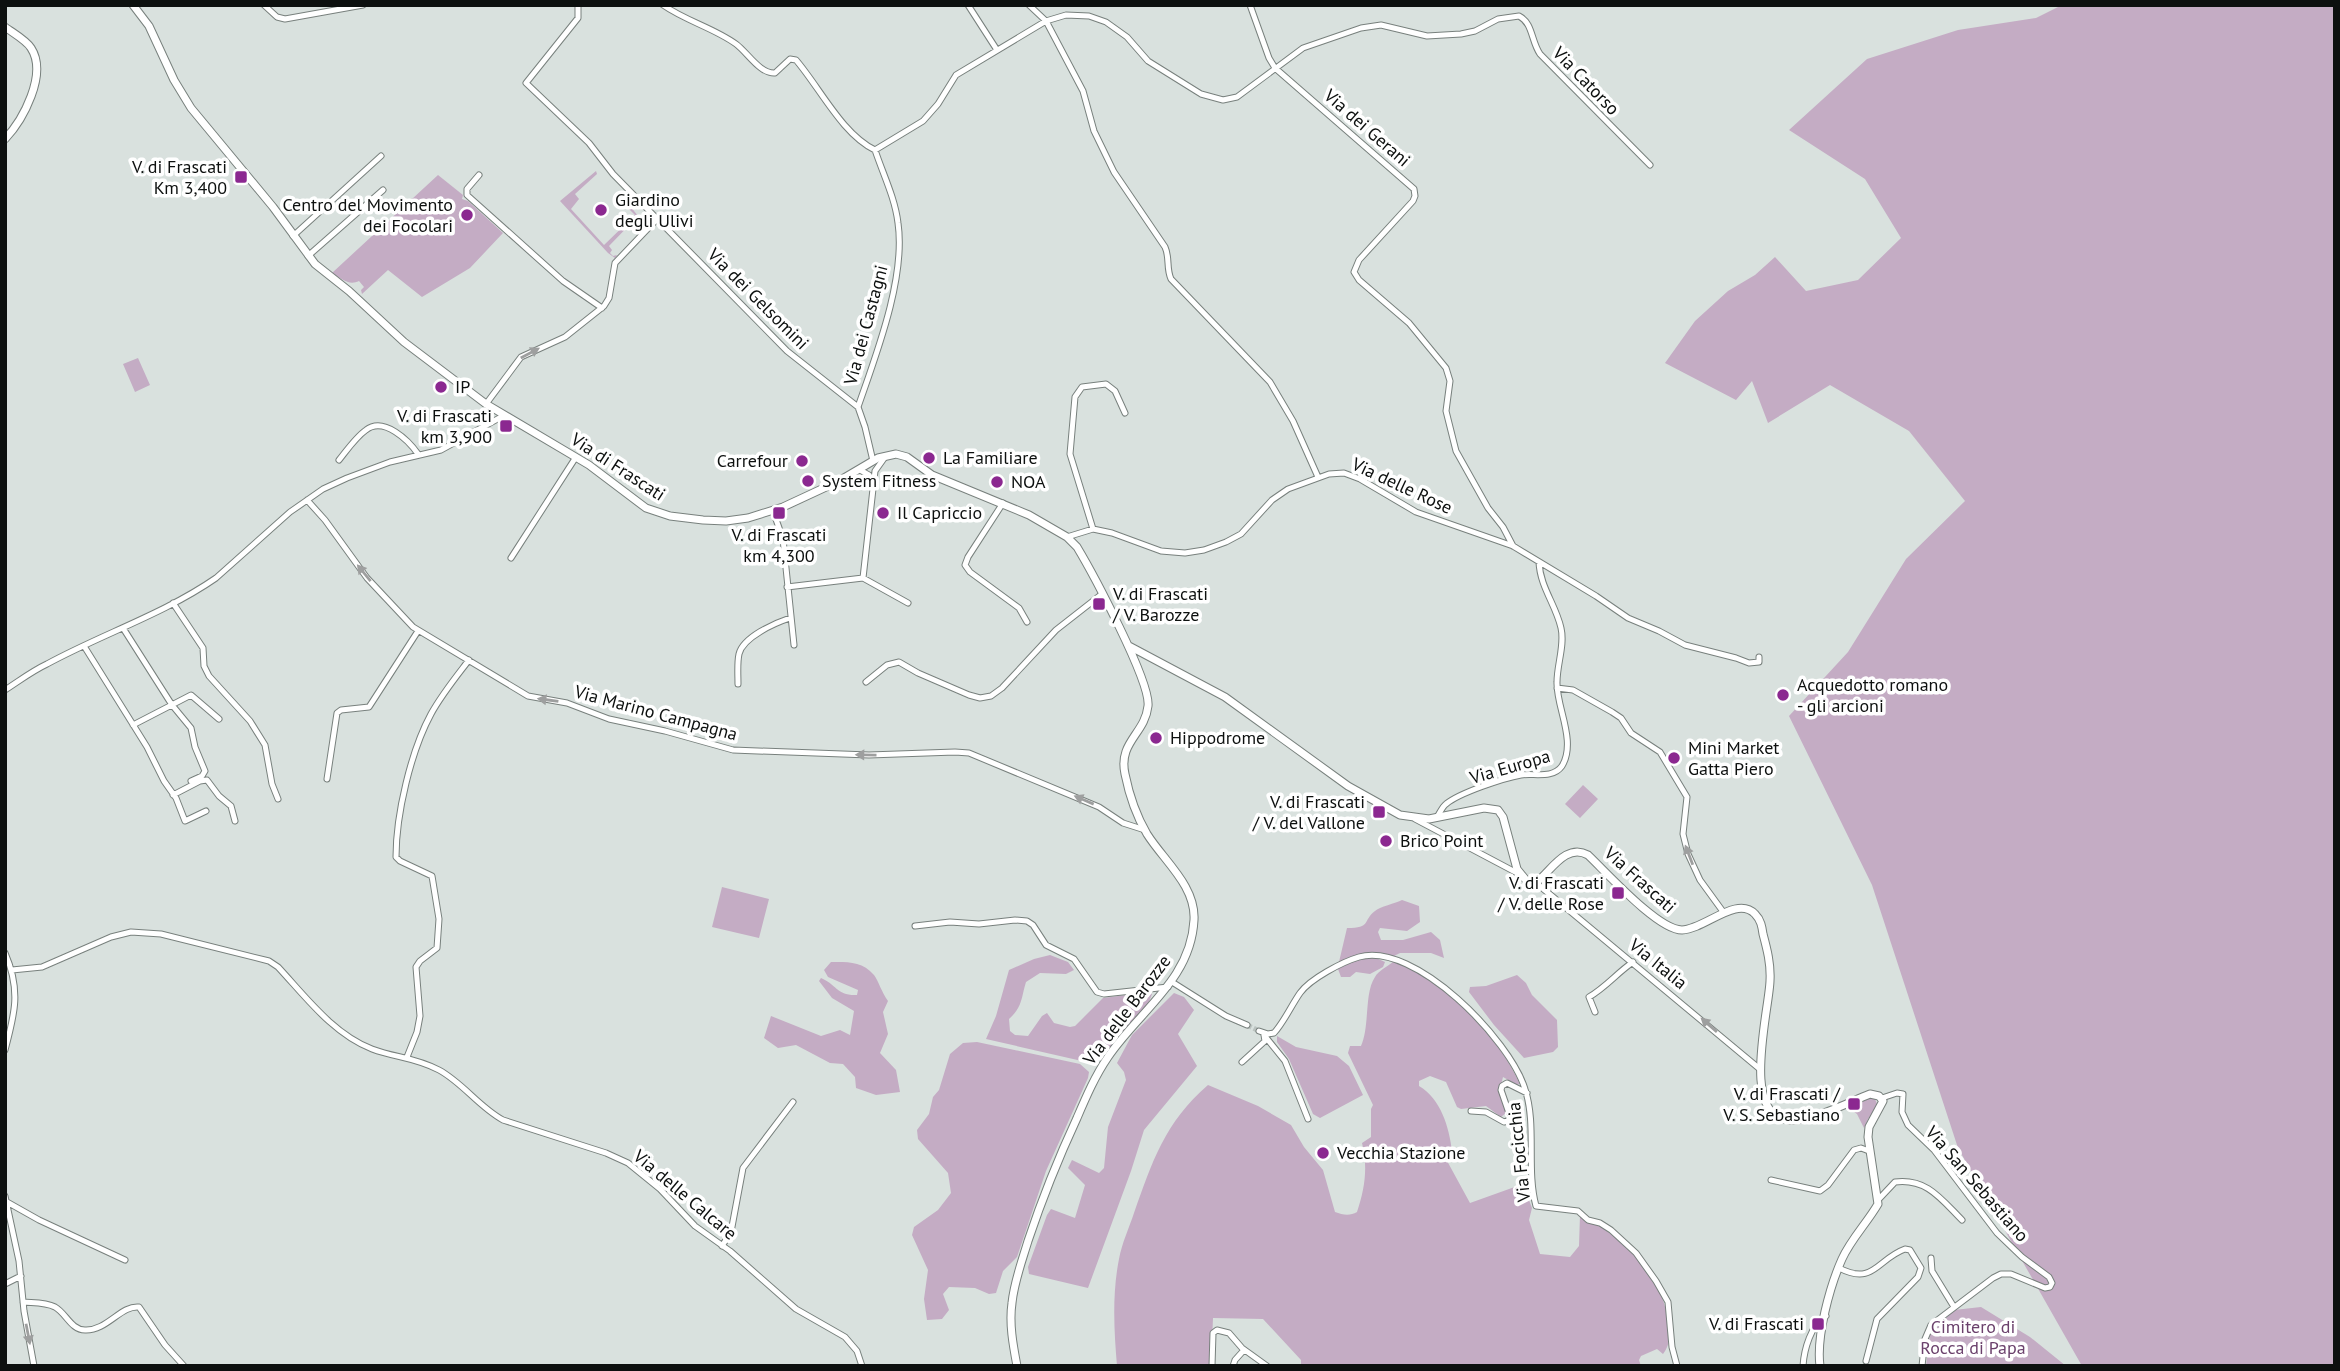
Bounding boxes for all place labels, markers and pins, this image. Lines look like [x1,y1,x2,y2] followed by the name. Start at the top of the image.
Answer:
[131,155,227,199] place label: V. di Frascati Km 3,400
[233,169,249,185] marker: V. di Frascati Km 3,400
[615,188,694,232] place label: Giardino degli Ulivi
[282,193,453,237] place label: Centro del Movimento dei Focolari
[593,202,609,218] marker: Giardino degli Ulivi
[459,207,475,223] marker: Centro del Movimento dei Focolari
[455,375,470,398] place label: IP
[433,379,449,395] marker: IP
[396,404,492,448] place label: V. di Frascati km 3,900
[498,418,514,434] marker: V. di Frascati km 3,900
[943,446,1038,469] place label: La Familiare
[717,449,788,472] place label: Carrefour
[921,450,937,466] marker: La Familiare
[794,453,810,469] marker: Carrefour
[822,469,936,492] place label: System Fitness
[1011,470,1046,493] place label: NOA
[800,473,816,489] marker: System Fitness
[989,474,1005,490] marker: NOA
[897,501,982,524] place label: Il Capriccio
[771,505,787,521] marker: V. di Frascati km 4,300
[875,505,891,521] marker: Il Capriccio
[730,523,827,567] place label: V. di Frascati km 4,300
[1112,582,1208,626] place label: V. di Frascati / V. Barozze
[1091,596,1107,612] marker: V. di Frascati / V. Barozze
[1797,673,1948,717] place label: Acquedotto romano - gli arcioni
[1775,687,1791,703] marker: Acquedotto romano - gli arcioni
[1170,726,1265,749] place label: Hippodrome
[1148,730,1164,746] marker: Hippodrome
[1688,736,1779,780] place label: Mini Market Gatta Piero
[1666,750,1682,766] marker: Mini Market Gatta Piero
[1252,790,1365,834] place label: V. di Frascati / V. del Vallone
[1371,804,1387,820] marker: V. di Frascati / V. del Vallone
[1400,829,1483,852] place label: Brico Point
[1378,833,1394,849] marker: Brico Point
[1497,871,1604,915] place label: V. di Frascati / V. delle Rose
[1610,885,1626,901] marker: V. di Frascati / V. delle Rose
[1722,1082,1842,1126] place label: V. di Frascati / V. S. Sebastiano
[1846,1096,1862,1112] marker: V. di Frascati / V. S. Sebastiano
[1336,1141,1465,1164] place label: Vecchia Stazione
[1315,1145,1331,1161] marker: Vecchia Stazione
[1708,1312,1804,1335] place label: V. di Frascati
[1810,1316,1826,1332] marker: V. di Frascati

